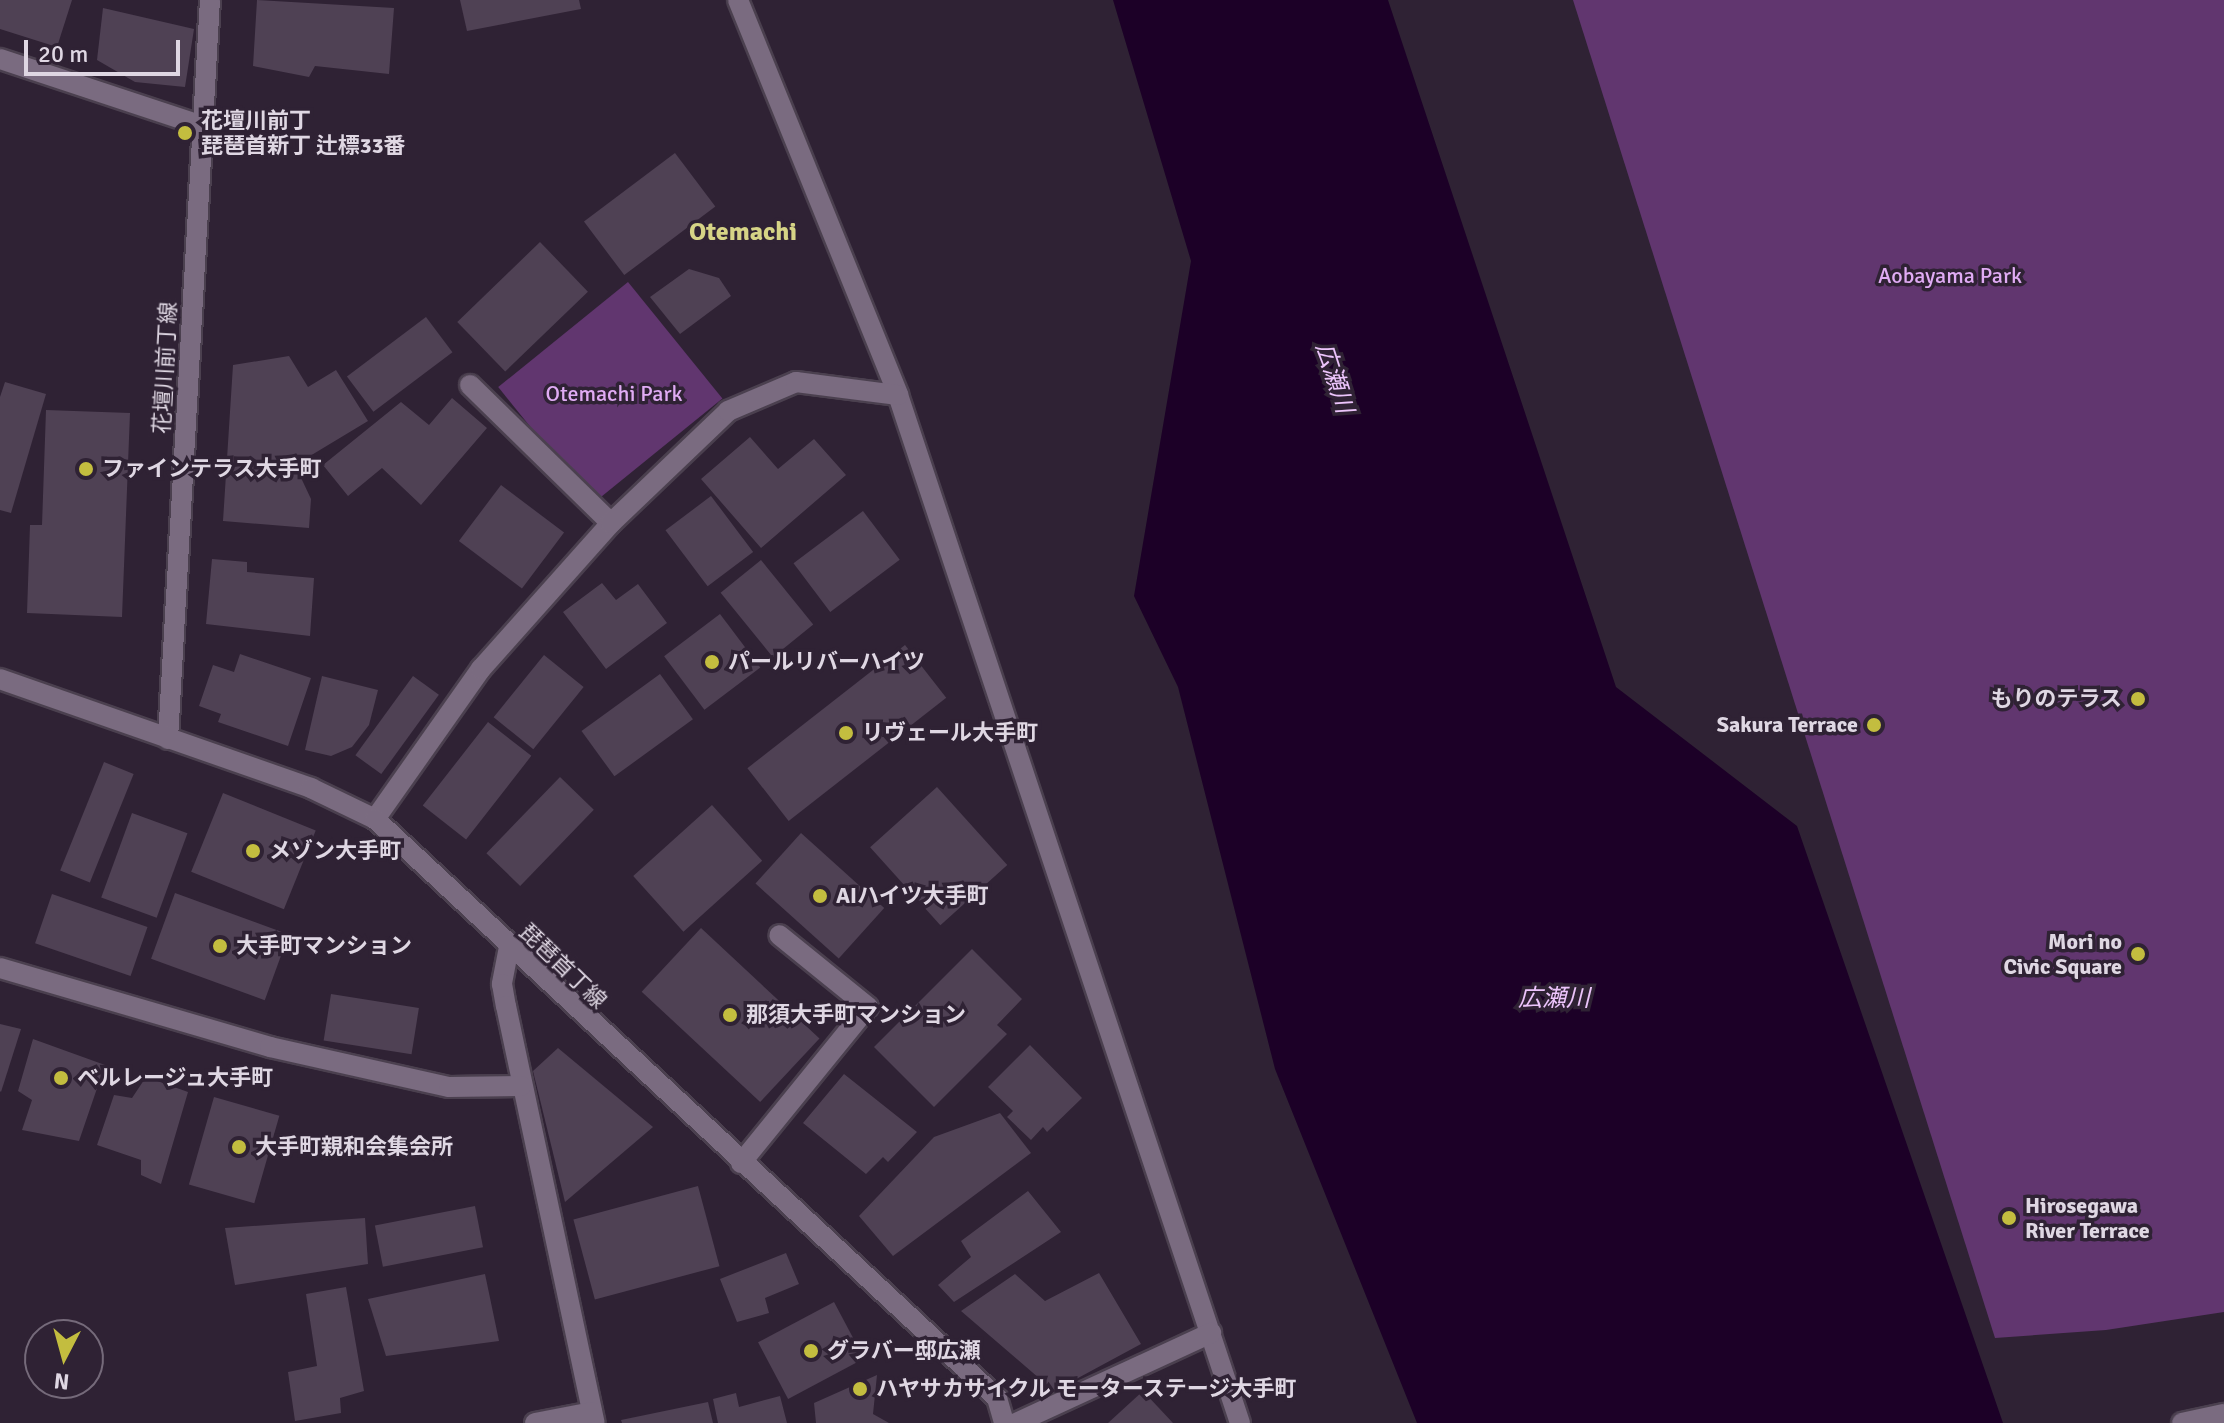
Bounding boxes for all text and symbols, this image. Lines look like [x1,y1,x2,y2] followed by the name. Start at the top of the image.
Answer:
[28,24,184,74] scale bar
[38,39,88,69] text: 20 m
[201,107,406,158] place label: 花壇川前丁 琵琶首新丁 辻標33番
[176,124,194,142] marker: 花壇川前丁 琵琶首新丁 辻標33番
[689,217,797,249] district label: Otemachi
[1878,263,2022,289] park label: Aobayama Park
[148,301,182,435] street label: 花壇川前丁線
[1309,339,1359,417] water label: 広瀬川
[545,381,683,407] park label: Otemachi Park
[102,456,322,482] place label: ファインテラス大手町
[77,460,95,478] marker: ファインテラス大手町
[728,649,926,675] place label: パールリバーハイツ
[703,653,721,671] marker: パールリバーハイツ
[1990,686,2122,712] place label: もりのテラス
[2129,690,2147,708] marker: もりのテラス
[1717,712,1858,738] place label: Sakura Terrace
[1865,716,1883,734] marker: Sakura Terrace
[862,720,1038,746] place label: リヴェール大手町
[837,724,855,742] marker: リヴェール大手町
[269,838,401,864] place label: メゾン大手町
[244,842,262,860] marker: メゾン大手町
[836,883,989,909] place label: AIハイツ大手町
[811,887,829,905] marker: AIハイツ大手町
[514,918,612,1014] street label: 琵琶首丁線
[2003,928,2122,980] place label: Mori no Civic Square
[236,933,412,959] place label: 大手町マンション
[211,937,229,955] marker: 大手町マンション
[2129,945,2147,963] marker: Mori no Civic Square
[1518,985,1590,1013] water label: 広瀬川
[746,1002,966,1028] place label: 那須大手町マンション
[721,1006,739,1024] marker: 那須大手町マンション
[77,1065,275,1091] place label: ベルレージュ大手町
[52,1069,70,1087] marker: ベルレージュ大手町
[255,1134,453,1160] place label: 大手町親和会集会所
[230,1138,248,1156] marker: 大手町親和会集会所
[2025,1192,2150,1244] place label: Hirosegawa River Terrace
[2000,1209,2018,1227] marker: Hirosegawa River Terrace
[24,1319,104,1399] north arrow
[827,1338,981,1364] place label: グラバー邸広瀬
[802,1342,820,1360] marker: グラバー邸広瀬
[53,1367,71,1396] text: N
[876,1376,1299,1402] place label: ハヤサカサイクル モーターステージ大手町
[851,1380,869,1398] marker: ハヤサカサイクル モーターステージ大手町

